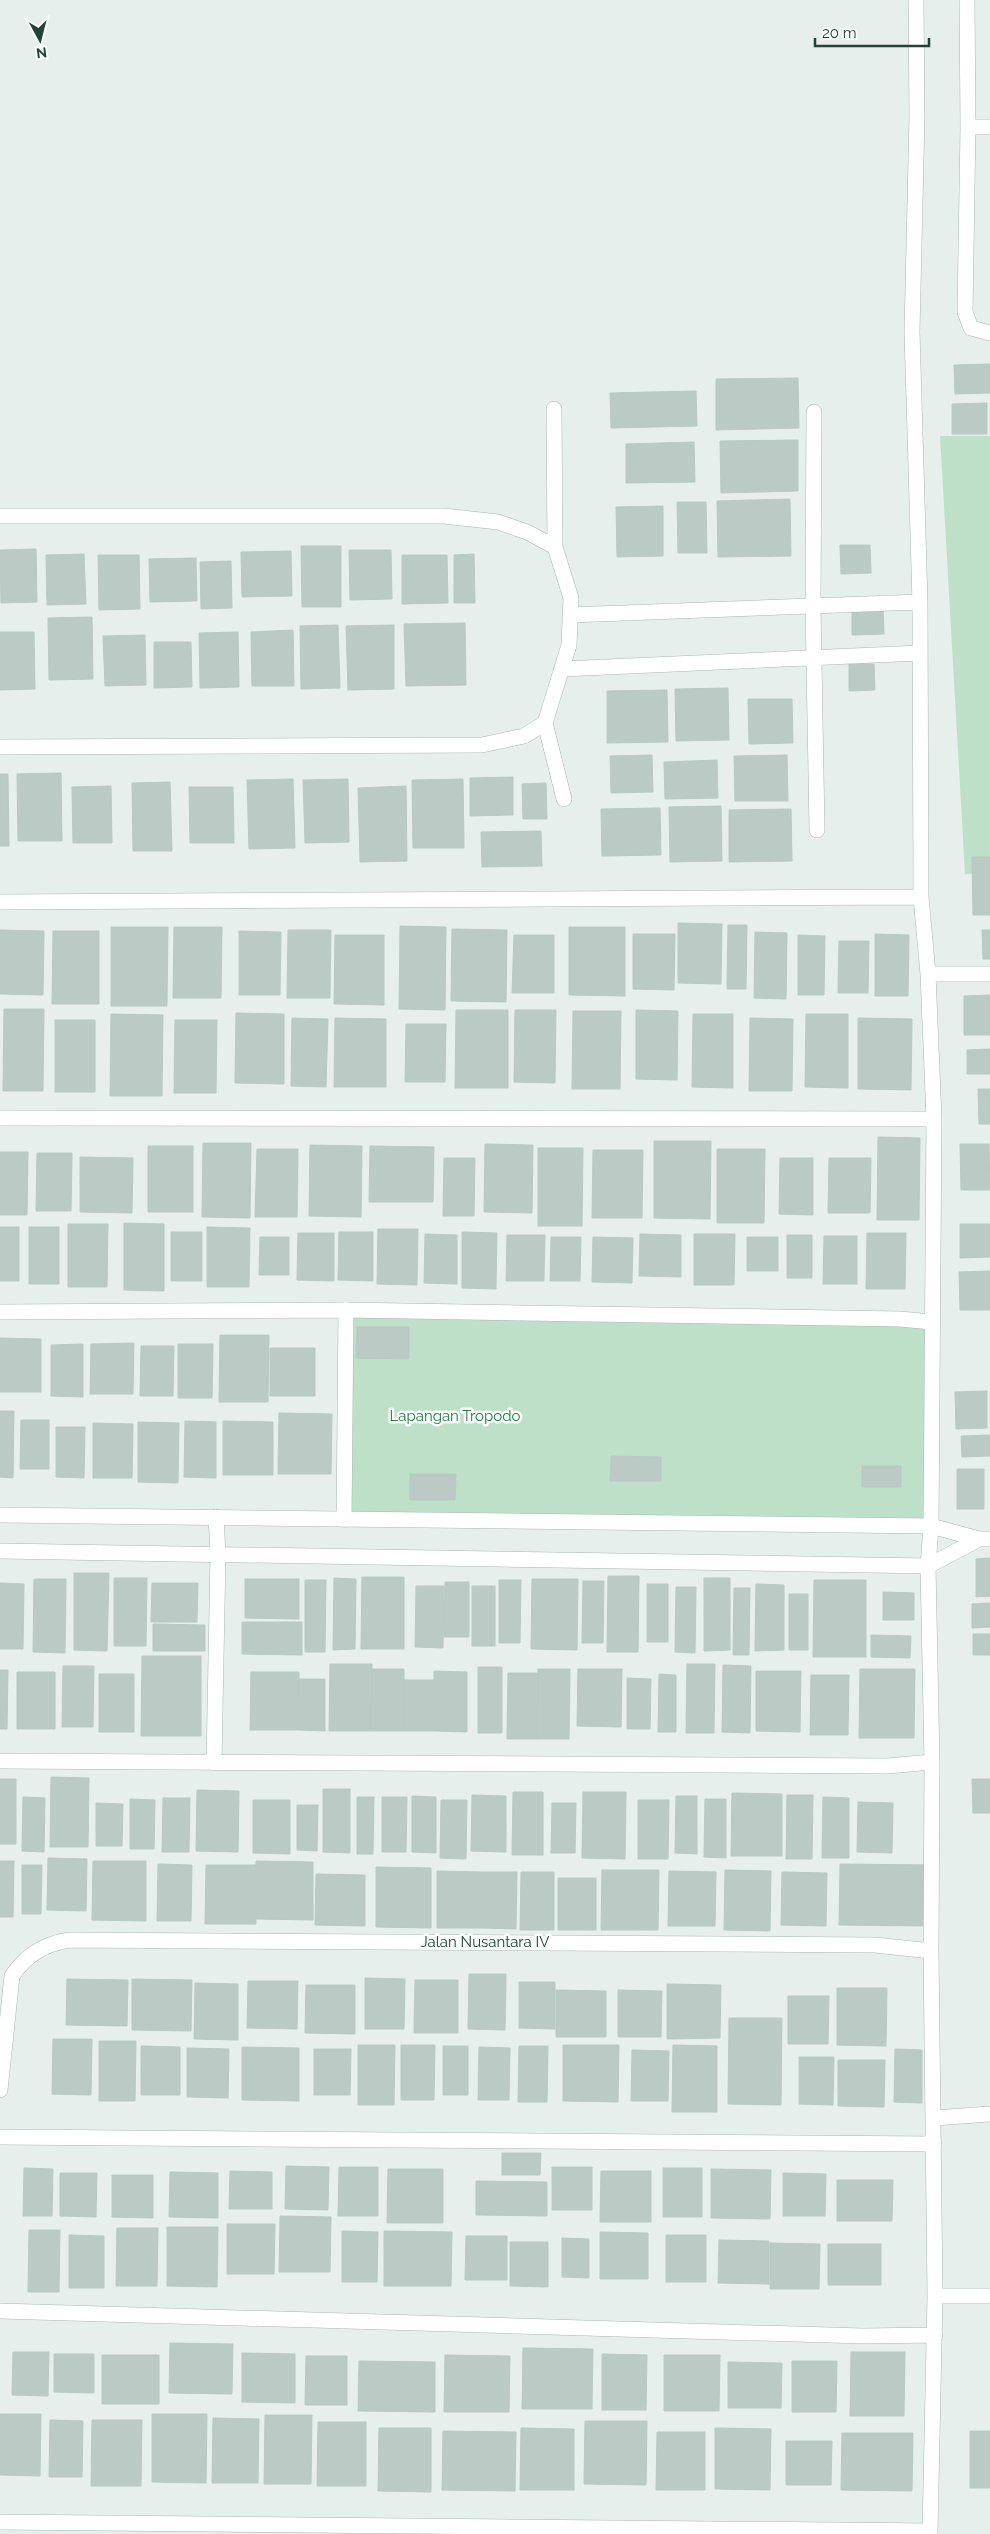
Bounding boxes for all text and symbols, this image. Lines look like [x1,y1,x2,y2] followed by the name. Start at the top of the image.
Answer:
[15,15,65,65] north arrow
[815,15,929,47] scale bar
[822,24,857,42] text: 20 m
[35,44,48,61] text: N
[390,1407,520,1425] park label: Lapangan Tropodo
[420,1933,550,1951] street label: Jalan Nusantara IV

